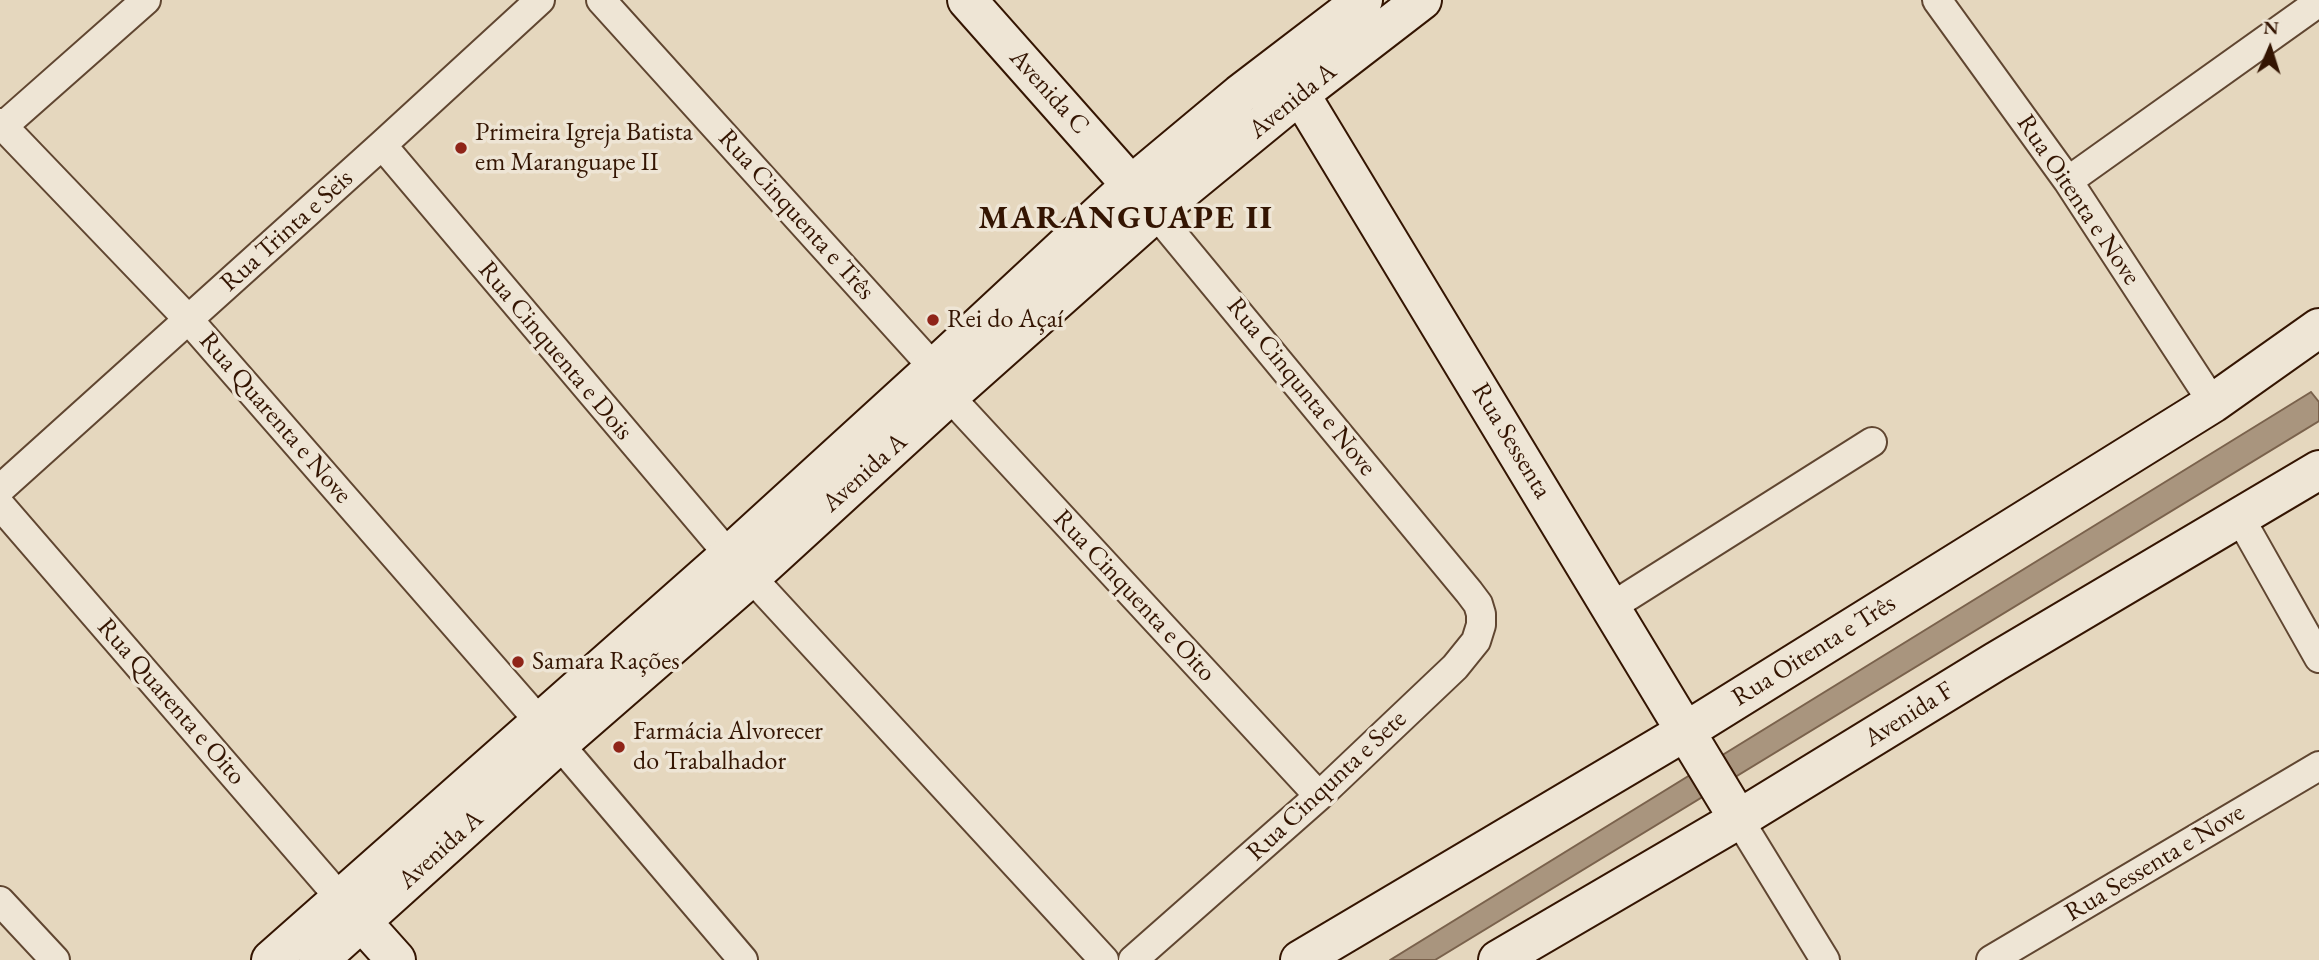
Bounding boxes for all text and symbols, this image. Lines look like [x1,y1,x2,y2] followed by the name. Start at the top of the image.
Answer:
[2235,14,2305,84] north arrow
[2263,15,2279,40] text: N
[1002,43,1096,141] street label: Avenida C
[1243,56,1343,146] street label: Avenida A
[2009,109,2147,291] street label: Rua Oitenta e Nove
[475,117,693,178] place label: Primeira Igreja Batista em Maranguape II
[711,123,881,307] street label: Rua Cinquenta e Três
[453,140,469,156] marker: Primeira Igreja Batista em Maranguape II
[214,163,360,299] street label: Rua Trinta e Seis
[980,199,1272,239] district label: MARANGUAPE II
[471,255,639,447] street label: Rua Cinquenta e Dois
[1220,292,1382,482] street label: Rua Cinqunta e Nove
[947,304,1063,336] place label: Rei do Açaí
[925,312,941,328] marker: Rei do Açaí
[192,326,358,510] street label: Rua Quarenta e Nove
[1464,378,1558,504] street label: Rua Sessenta
[816,427,914,519] street label: Avenida A
[1046,504,1222,688] street label: Rua Cinquenta e Oito
[1726,588,1902,714] street label: Rua Oitenta e Três
[90,612,252,792] street label: Rua Quarenta e Oito
[532,646,680,678] place label: Samara Rações
[510,654,526,670] marker: Samara Rações
[1859,675,1959,755] street label: Avenida F
[1241,704,1413,868] street label: Rua Cinqunta e Sete
[633,716,823,778] place label: Farmácia Alvorecer do Trabalhador
[611,739,627,755] marker: Farmácia Alvorecer do Trabalhador
[2060,797,2250,929] street label: Rua Sessenta e Nove
[392,804,490,896] street label: Avenida A

